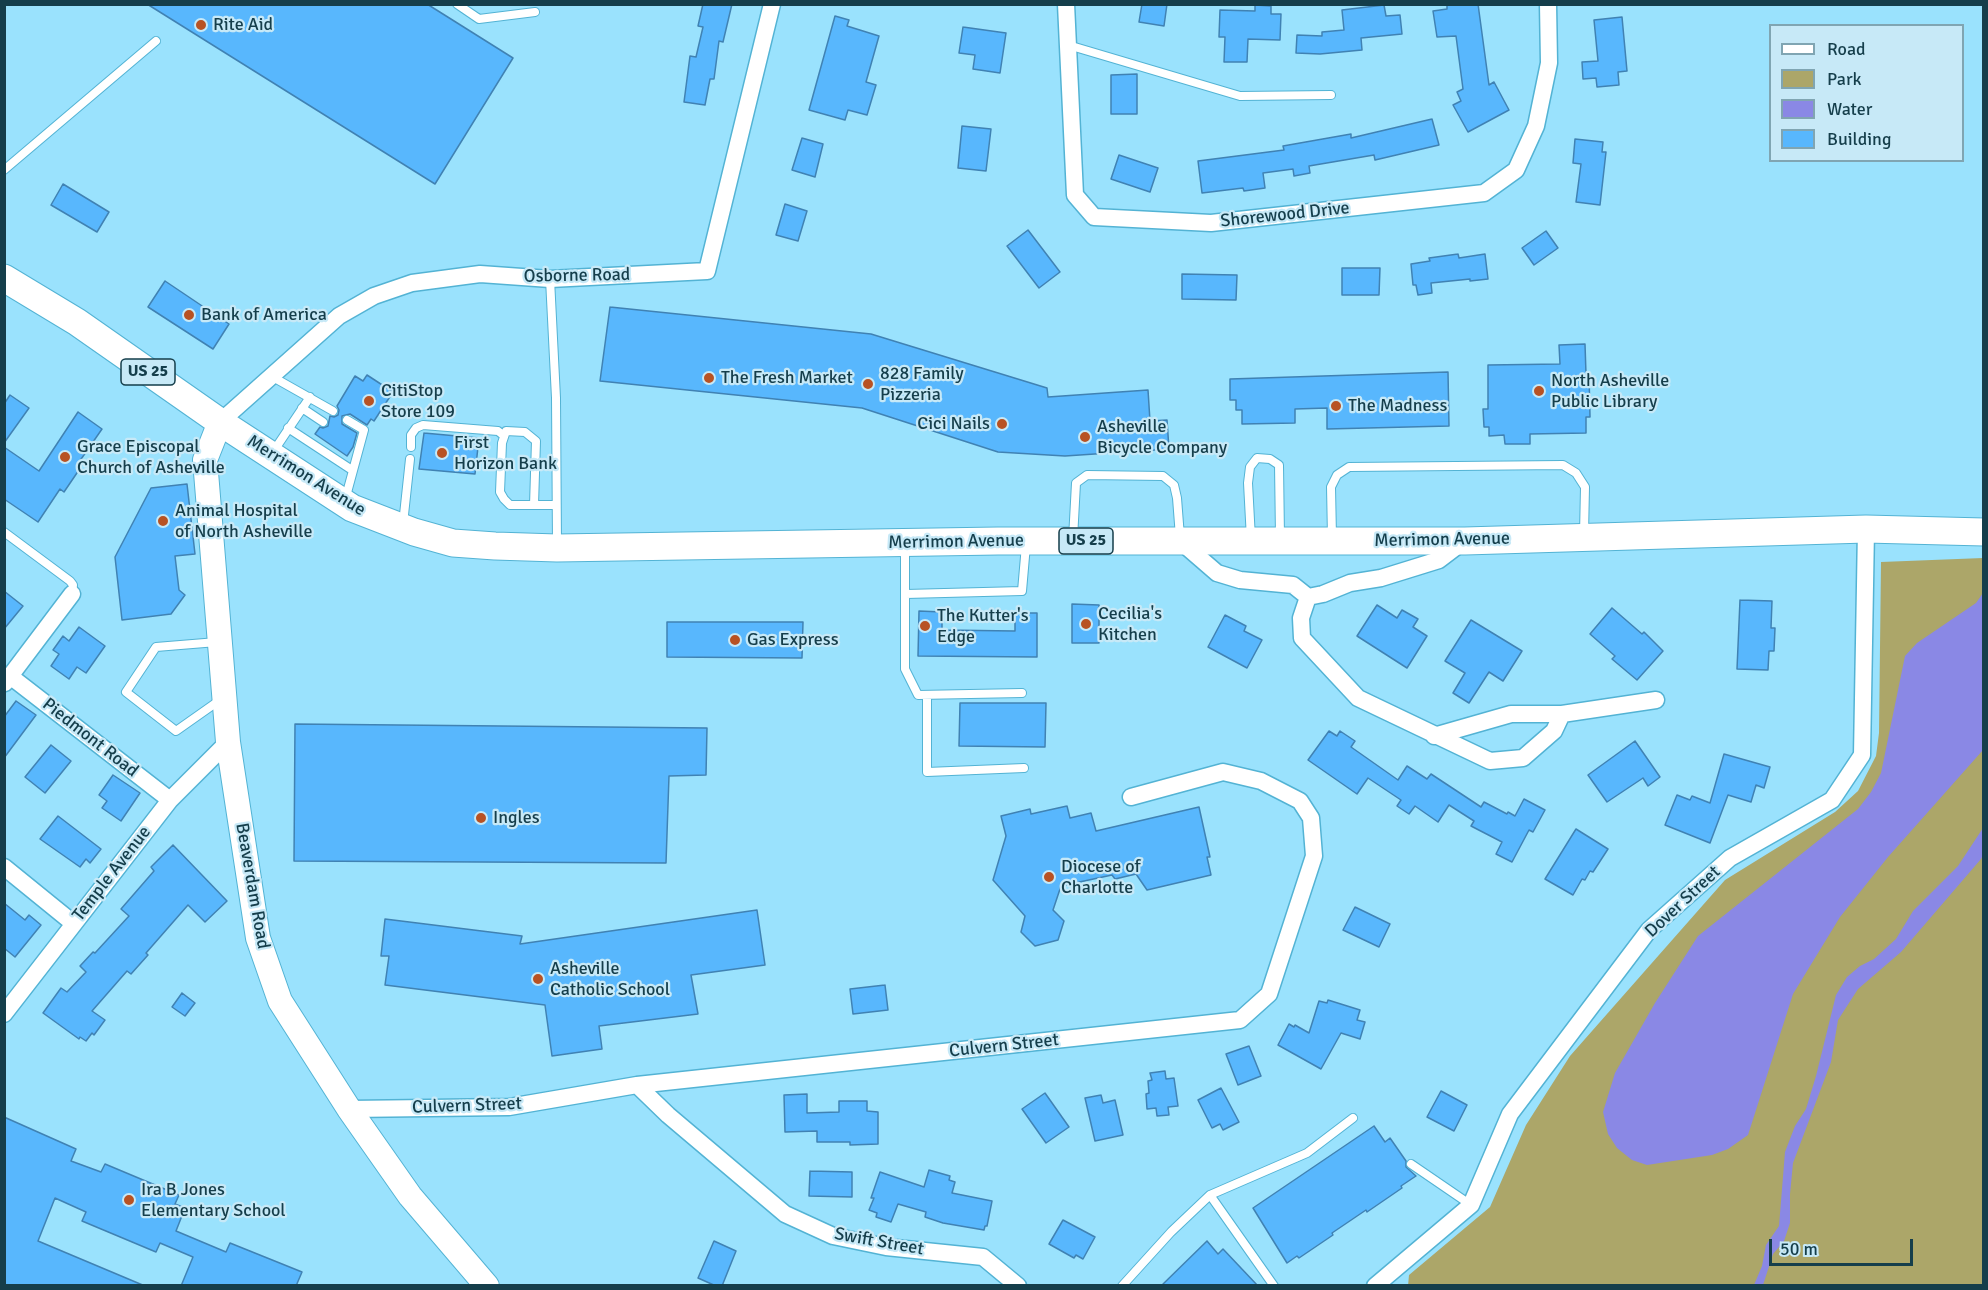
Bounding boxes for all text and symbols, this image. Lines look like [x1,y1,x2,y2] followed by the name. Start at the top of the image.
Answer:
[213,14,273,36] place label: Rite Aid
[194,18,208,32] marker: Rite Aid
[1769,24,1964,162] legend
[1827,38,1866,60] text: Road
[1827,68,1862,90] text: Park
[1827,98,1872,120] text: Water
[1827,128,1891,150] text: Building
[1219,197,1351,233] street label: Shorewood Drive
[524,264,630,288] street label: Osborne Road
[201,304,327,326] place label: Bank of America
[182,308,196,322] marker: Bank of America
[121,359,175,385] road number: US 25
[880,363,964,406] place label: 828 Family Pizzeria
[721,367,853,389] place label: The Fresh Market
[1551,370,1669,412] place label: North Asheville Public Library
[702,371,716,385] marker: The Fresh Market
[861,377,875,391] marker: 828 Family Pizzeria
[381,380,455,422] place label: CitiStop Store 109
[1532,384,1546,398] marker: North Asheville Public Library
[362,394,376,408] marker: CitiStop Store 109
[1348,395,1447,417] place label: The Madness
[1329,399,1343,413] marker: The Madness
[917,413,990,435] place label: Cici Nails
[1097,416,1227,458] place label: Asheville Bicycle Company
[995,417,1009,431] marker: Cici Nails
[1078,430,1092,444] marker: Asheville Bicycle Company
[243,431,369,521] street label: Merrimon Avenue
[454,432,557,474] place label: First Horizon Bank
[77,436,225,478] place label: Grace Episcopal Church of Asheville
[435,446,449,460] marker: First Horizon Bank
[58,450,72,464] marker: Grace Episcopal Church of Asheville
[175,500,312,542] place label: Animal Hospital of North Asheville
[156,514,170,528] marker: Animal Hospital of North Asheville
[1059,528,1113,554] road number: US 25
[1374,528,1510,552] street label: Merrimon Avenue
[888,530,1024,554] street label: Merrimon Avenue
[1098,603,1162,646] place label: Cecilia's Kitchen
[937,605,1029,648] place label: The Kutter's Edge
[1079,617,1093,631] marker: Cecilia's Kitchen
[918,619,932,633] marker: The Kutter's Edge
[747,629,839,651] place label: Gas Express
[728,633,742,647] marker: Gas Express
[38,694,142,782] street label: Piedmont Road
[493,807,540,829] place label: Ingles
[474,811,488,825] marker: Ingles
[230,821,274,951] street label: Beaverdam Road
[68,822,156,926] street label: Temple Avenue
[1061,856,1140,898] place label: Diocese of Charlotte
[1641,862,1725,942] street label: Dover Street
[1042,870,1056,884] marker: Diocese of Charlotte
[550,958,670,1000] place label: Asheville Catholic School
[531,972,545,986] marker: Asheville Catholic School
[948,1030,1060,1062] street label: Culvern Street
[412,1093,522,1119] street label: Culvern Street
[141,1179,286,1222] place label: Ira B Jones Elementary School
[122,1193,136,1207] marker: Ira B Jones Elementary School
[833,1224,925,1260] street label: Swift Street
[1772,1227,1916,1265] scale bar
[1780,1238,1818,1260] text: 50 m

